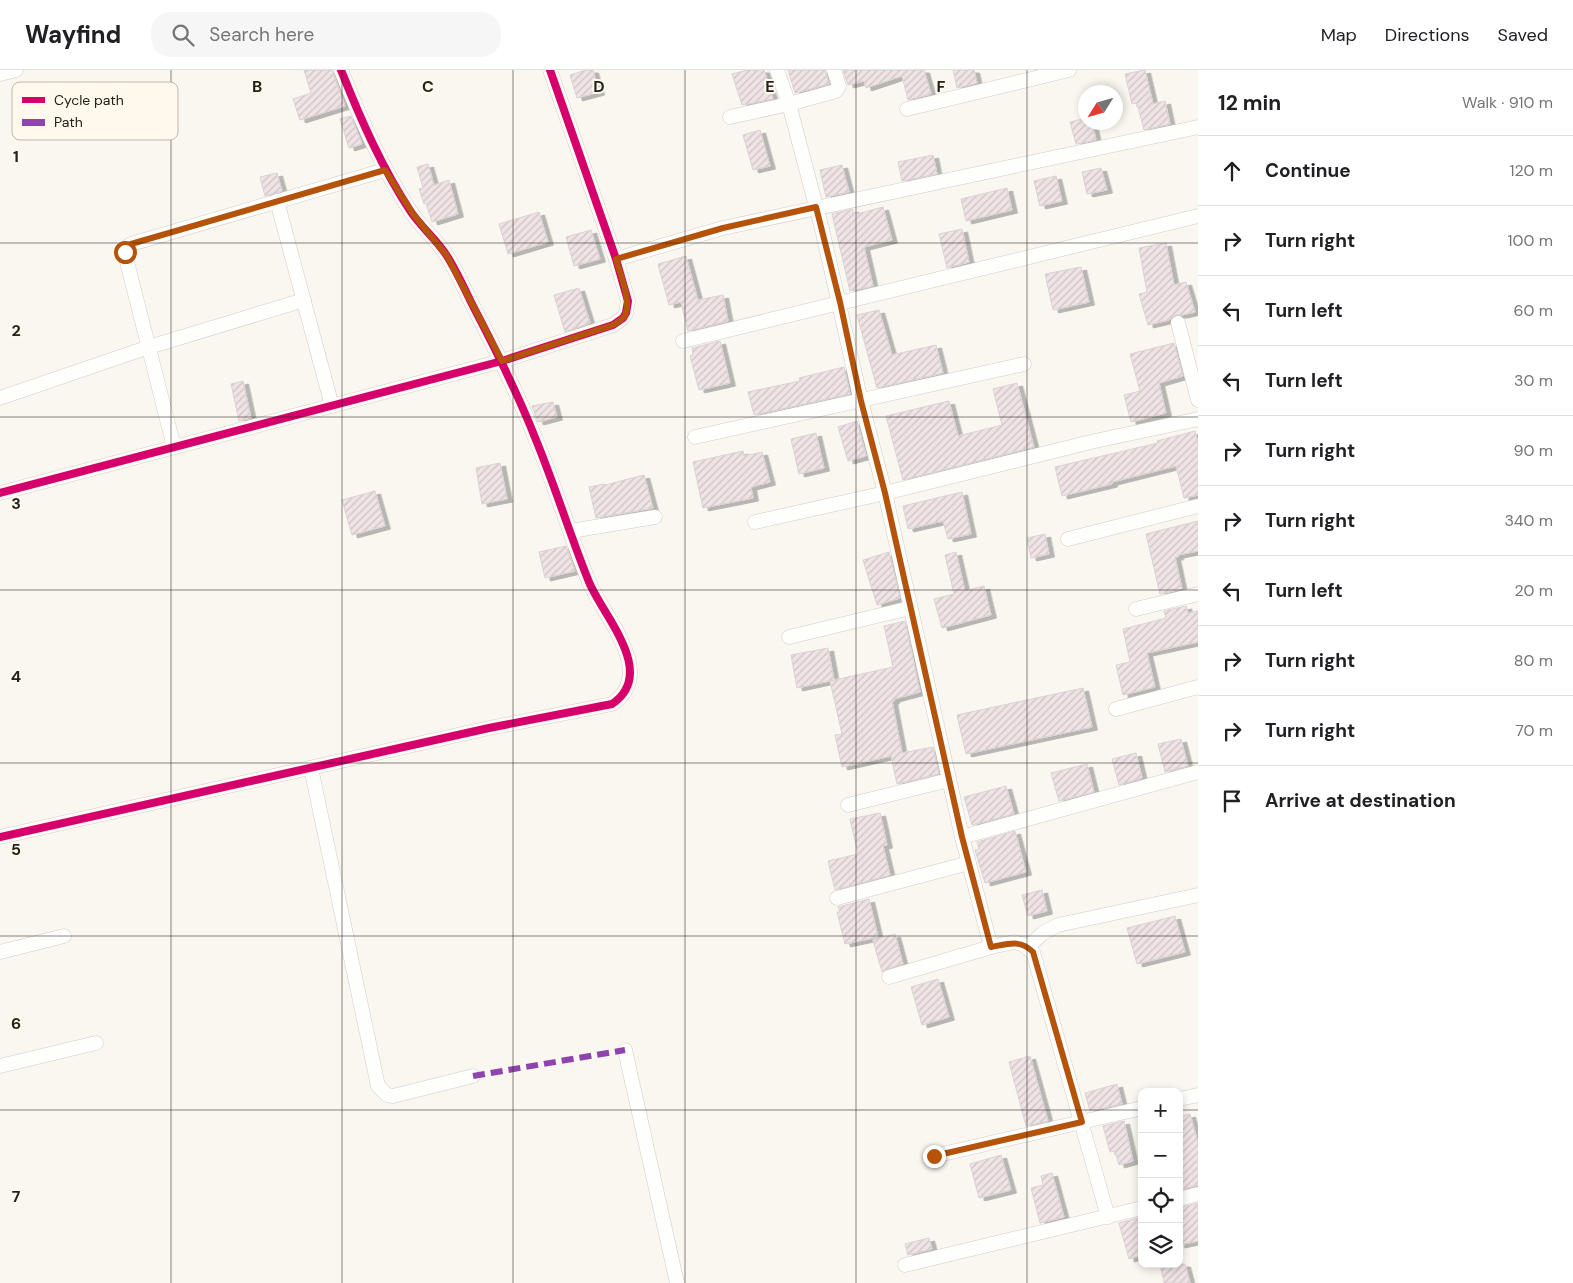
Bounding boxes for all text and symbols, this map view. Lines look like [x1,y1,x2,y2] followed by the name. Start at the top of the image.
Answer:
[151,12,501,57] search box
[25,19,121,50] text: Wayfind
[169,21,197,49] icon: search
[209,22,314,47] text: Search here
[1321,23,1357,47] text: Map
[1385,23,1470,47] text: Directions
[1498,23,1548,47] text: Saved
[252,76,262,97] text: B
[422,76,434,97] text: C
[593,76,605,97] text: D
[765,76,775,97] text: E
[937,76,946,97] text: F
[12,82,178,140] legend
[1078,85,1123,130] north arrow
[1218,89,1281,117] text: 12 min
[54,91,124,109] text: Cycle path
[1462,92,1553,113] text: Walk · 910 m
[54,113,83,131] text: Path
[13,146,19,167] text: 1
[1218,157,1246,185] icon: ahead
[1265,158,1351,183] text: Continue
[1509,160,1553,181] text: 120 m
[1218,227,1246,255] icon: right
[1265,228,1355,253] text: Turn right
[1508,230,1553,251] text: 100 m
[114,241,137,264] route start
[1218,297,1246,325] icon: left
[1265,298,1343,323] text: Turn left
[1513,300,1553,321] text: 60 m
[11,320,21,341] text: 2
[1218,367,1246,395] icon: left
[1265,368,1343,393] text: Turn left
[1514,370,1553,391] text: 30 m
[1218,437,1246,465] icon: right
[1265,438,1355,463] text: Turn right
[1513,440,1553,461] text: 90 m
[11,493,21,514] text: 3
[1218,507,1246,535] icon: right
[1265,508,1355,533] text: Turn right
[1504,510,1553,531] text: 340 m
[1218,577,1246,605] icon: left
[1265,578,1343,603] text: Turn left
[1514,580,1553,601] text: 20 m
[1218,647,1246,675] icon: right
[1265,648,1355,673] text: Turn right
[1514,650,1553,671] text: 80 m
[11,666,21,687] text: 4
[1218,717,1246,745] icon: right
[1265,718,1355,743] text: Turn right
[1515,720,1553,741] text: 70 m
[1218,787,1246,815] icon: arrive
[1265,788,1456,813] text: Arrive at destination
[11,839,21,860] text: 5
[11,1013,21,1034] text: 6
[1138,1088,1183,1268] map controls
[1138,1088,1183,1133] button: +
[1138,1133,1183,1178] button: −
[923,1145,946,1168] route end
[1138,1178,1183,1223] button: locate
[12,1186,21,1207] text: 7
[1138,1223,1183,1268] button: layers

